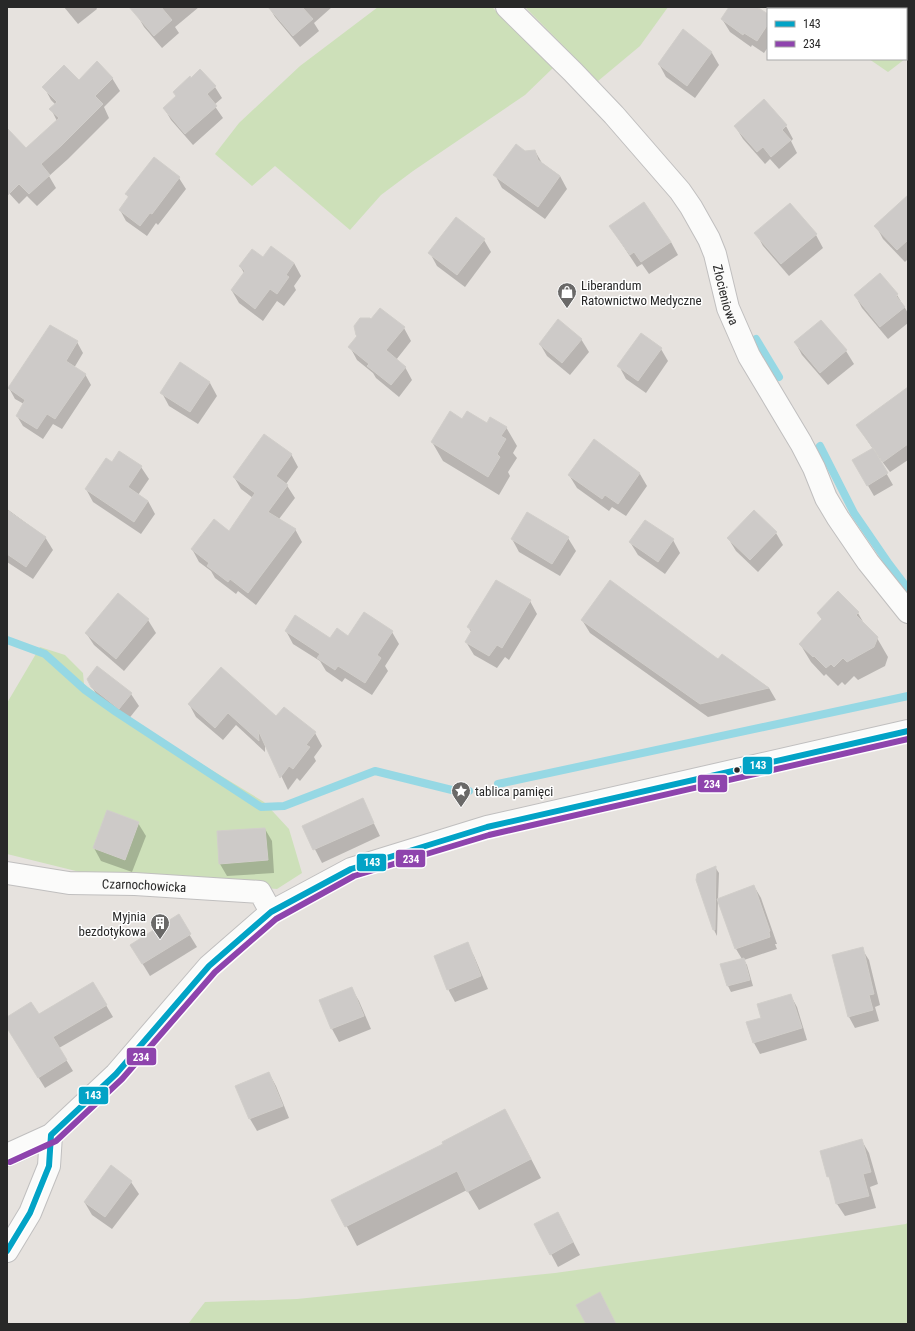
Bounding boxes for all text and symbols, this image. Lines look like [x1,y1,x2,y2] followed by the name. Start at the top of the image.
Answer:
[767,8,907,60] legend
[803,17,821,31] text: 143
[803,37,821,51] text: 234
[710,263,742,327] street label: Złocieniowa
[581,278,702,308] place label: Liberandum Ratownictwo Medyczne
[556,281,578,309] shop icon: Liberandum Ratownictwo Medyczne
[742,756,773,775] line badge: 143
[750,759,767,772] text: 143
[732,765,742,775] unlabelled marker
[697,774,728,793] line badge: 234
[704,778,721,791] text: 234
[450,780,472,808] place icon: tablica pamięci
[475,784,553,799] place label: tablica pamięci
[395,849,426,868] line badge: 234
[356,853,387,872] line badge: 143
[403,853,420,866] text: 234
[364,856,381,869] text: 143
[102,876,187,895] street label: Czarnochowicka
[79,909,146,939] place label: Myjnia bezdotykowa
[149,912,171,940] building icon: Myjnia bezdotykowa
[126,1047,157,1066] line badge: 234
[133,1051,150,1064] text: 234
[78,1086,109,1105] line badge: 143
[85,1089,102,1102] text: 143

